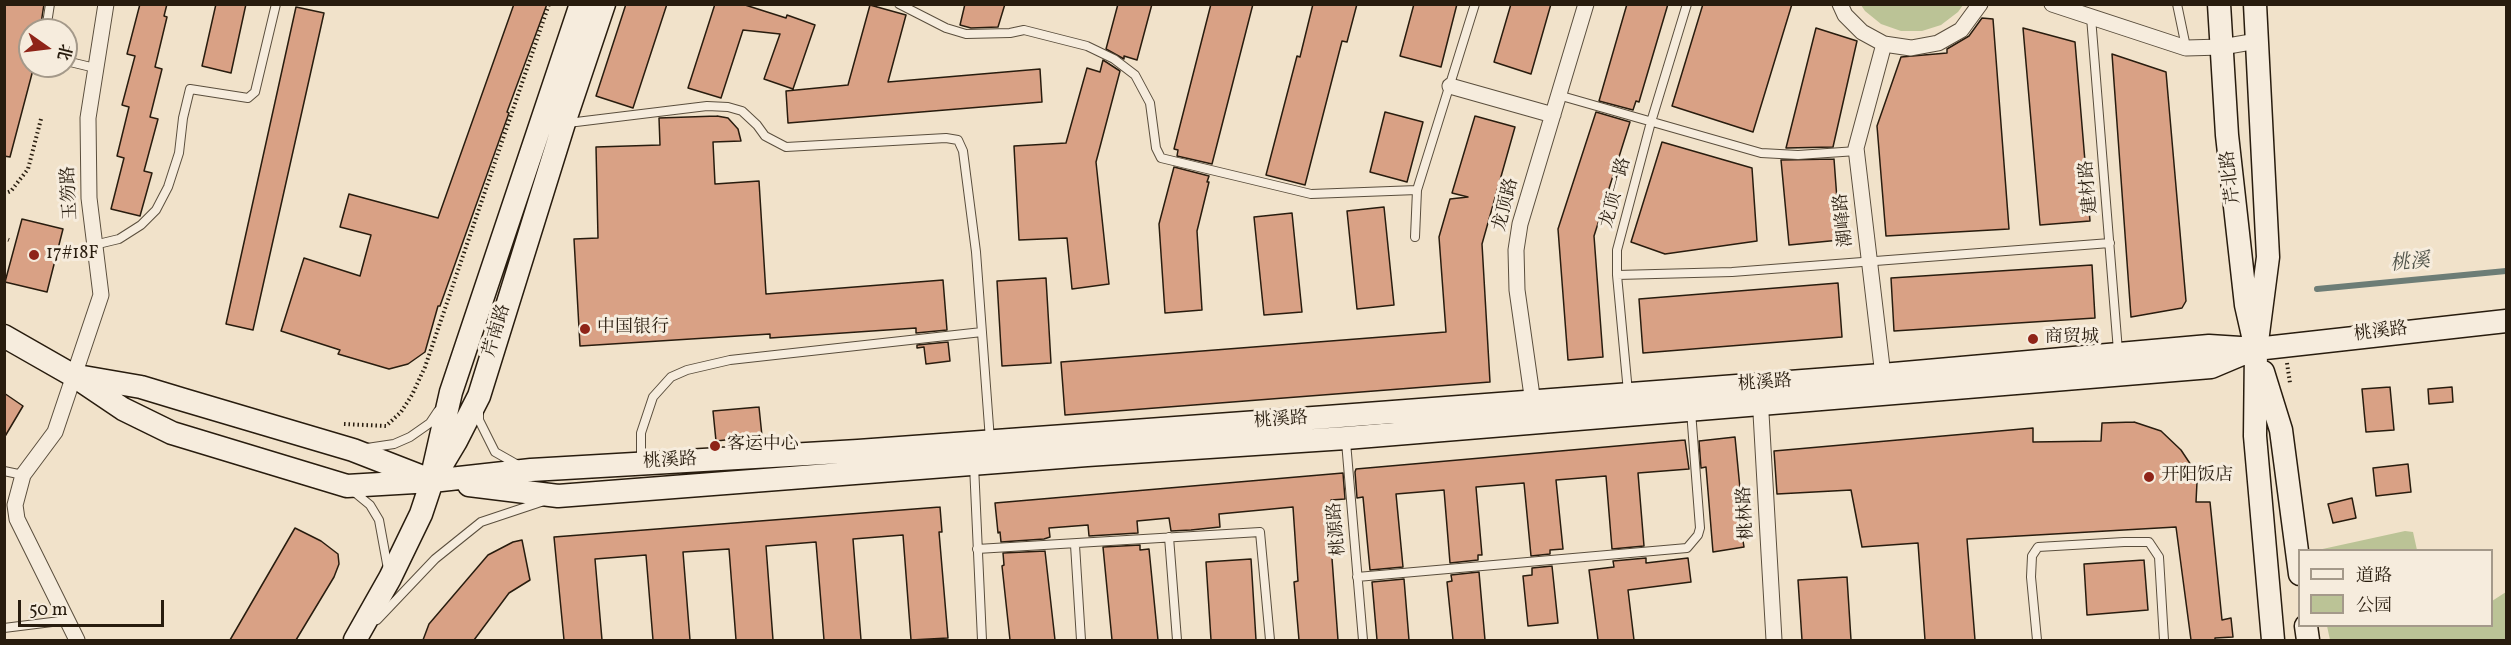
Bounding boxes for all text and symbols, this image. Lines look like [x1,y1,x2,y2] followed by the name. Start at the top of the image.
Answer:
[18,18,78,78] north arrow
[51,41,76,62] text: 北
[2218,149,2246,205] street label: 芹北路
[1597,155,1637,231] street label: 龙顶一路
[2077,159,2103,215] street label: 建材路
[59,165,83,221] street label: 玉笏路
[1490,176,1524,234] street label: 龙顶路
[1831,192,1859,248] street label: 潮峰路
[46,244,99,266] place label: 17#18F
[27,248,41,262] marker: 17#18F
[2389,250,2431,278] water label: 桃溪
[480,302,516,360] street label: 芹南路
[597,318,669,340] place label: 中国银行
[2353,319,2409,347] street label: 桃溪路
[578,322,592,336] marker: 中国银行
[2045,328,2099,350] place label: 商贸城
[2026,332,2040,346] marker: 商贸城
[1737,371,1793,397] street label: 桃溪路
[1253,408,1309,434] street label: 桃溪路
[727,435,799,457] place label: 客运中心
[708,439,722,453] marker: 客运中心
[642,450,698,474] street label: 桃溪路
[2161,466,2233,488] place label: 开阳饭店
[2142,470,2156,484] marker: 开阳饭店
[1735,485,1759,541] street label: 桃林路
[1325,501,1351,557] street label: 桃源路
[2298,549,2493,627] legend
[2356,564,2392,589] text: 道路
[21,588,166,626] scale bar
[2356,594,2392,619] text: 公园
[29,598,68,623] text: 50 m

